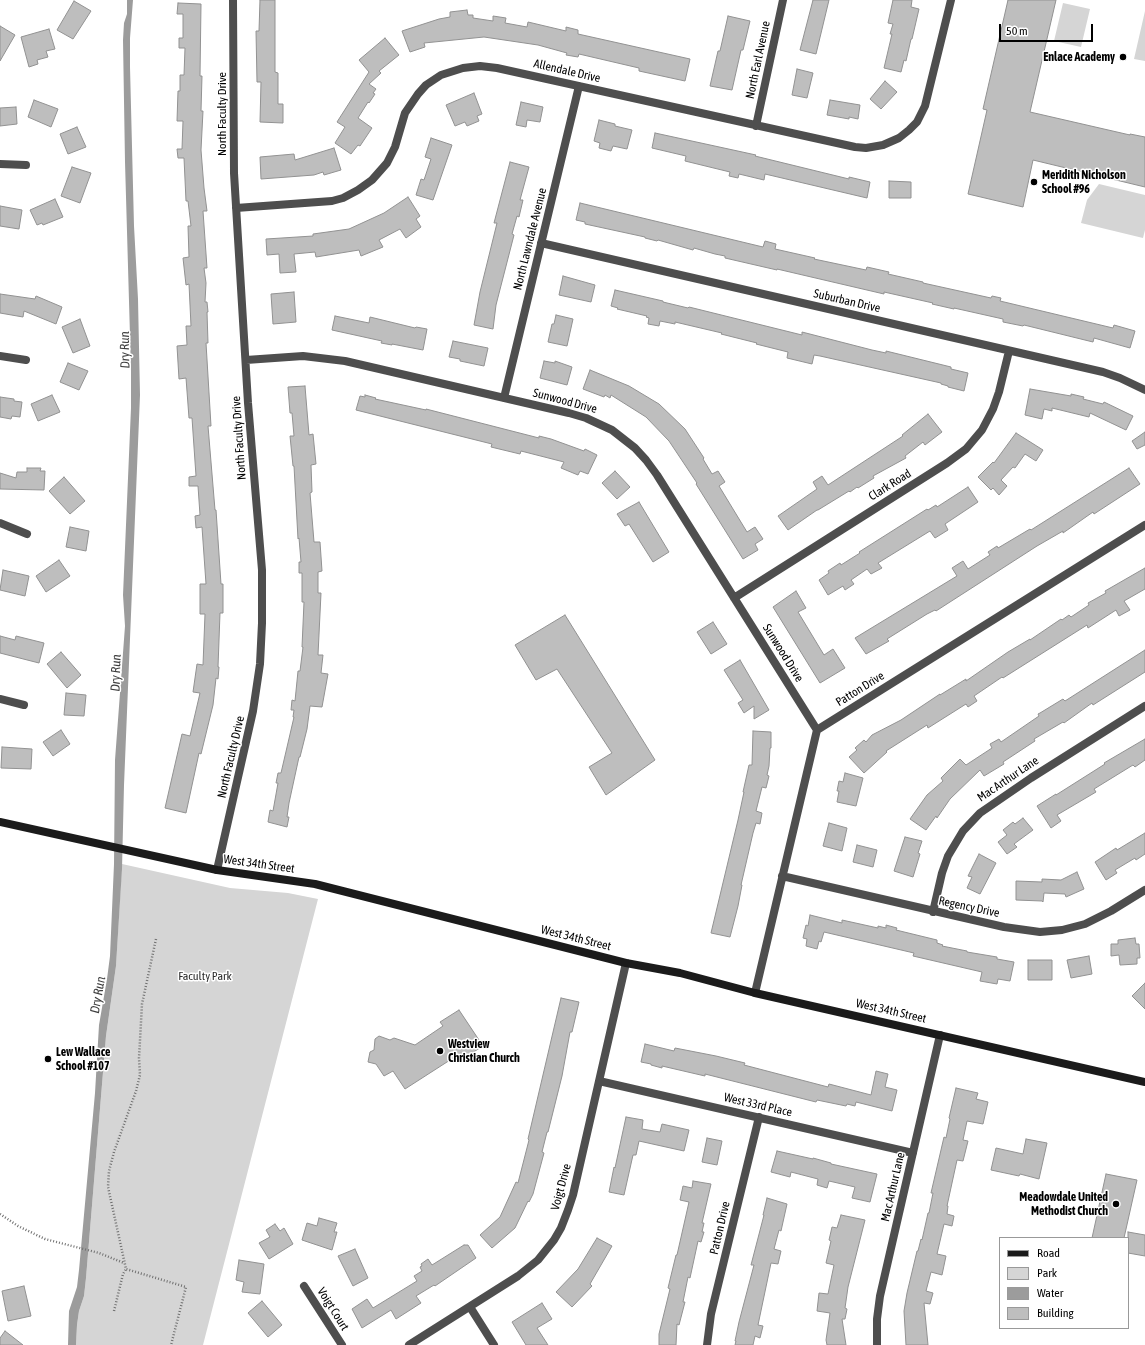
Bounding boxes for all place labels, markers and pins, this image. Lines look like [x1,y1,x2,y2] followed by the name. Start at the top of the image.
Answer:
[1043,50,1115,64] place label: Enlace Academy
[1118,52,1128,62] marker: Enlace Academy
[1042,168,1126,196] place label: Meridith Nicholson School #96
[1029,177,1039,187] marker: Meridith Nicholson School #96
[448,1037,520,1065] place label: Westview Christian Church
[56,1045,111,1073] place label: Lew Wallace School #107
[435,1046,445,1056] marker: Westview Christian Church
[43,1054,53,1064] marker: Lew Wallace School #107
[1019,1190,1108,1218] place label: Meadowdale United Methodist Church
[1111,1199,1121,1209] marker: Meadowdale United Methodist Church

